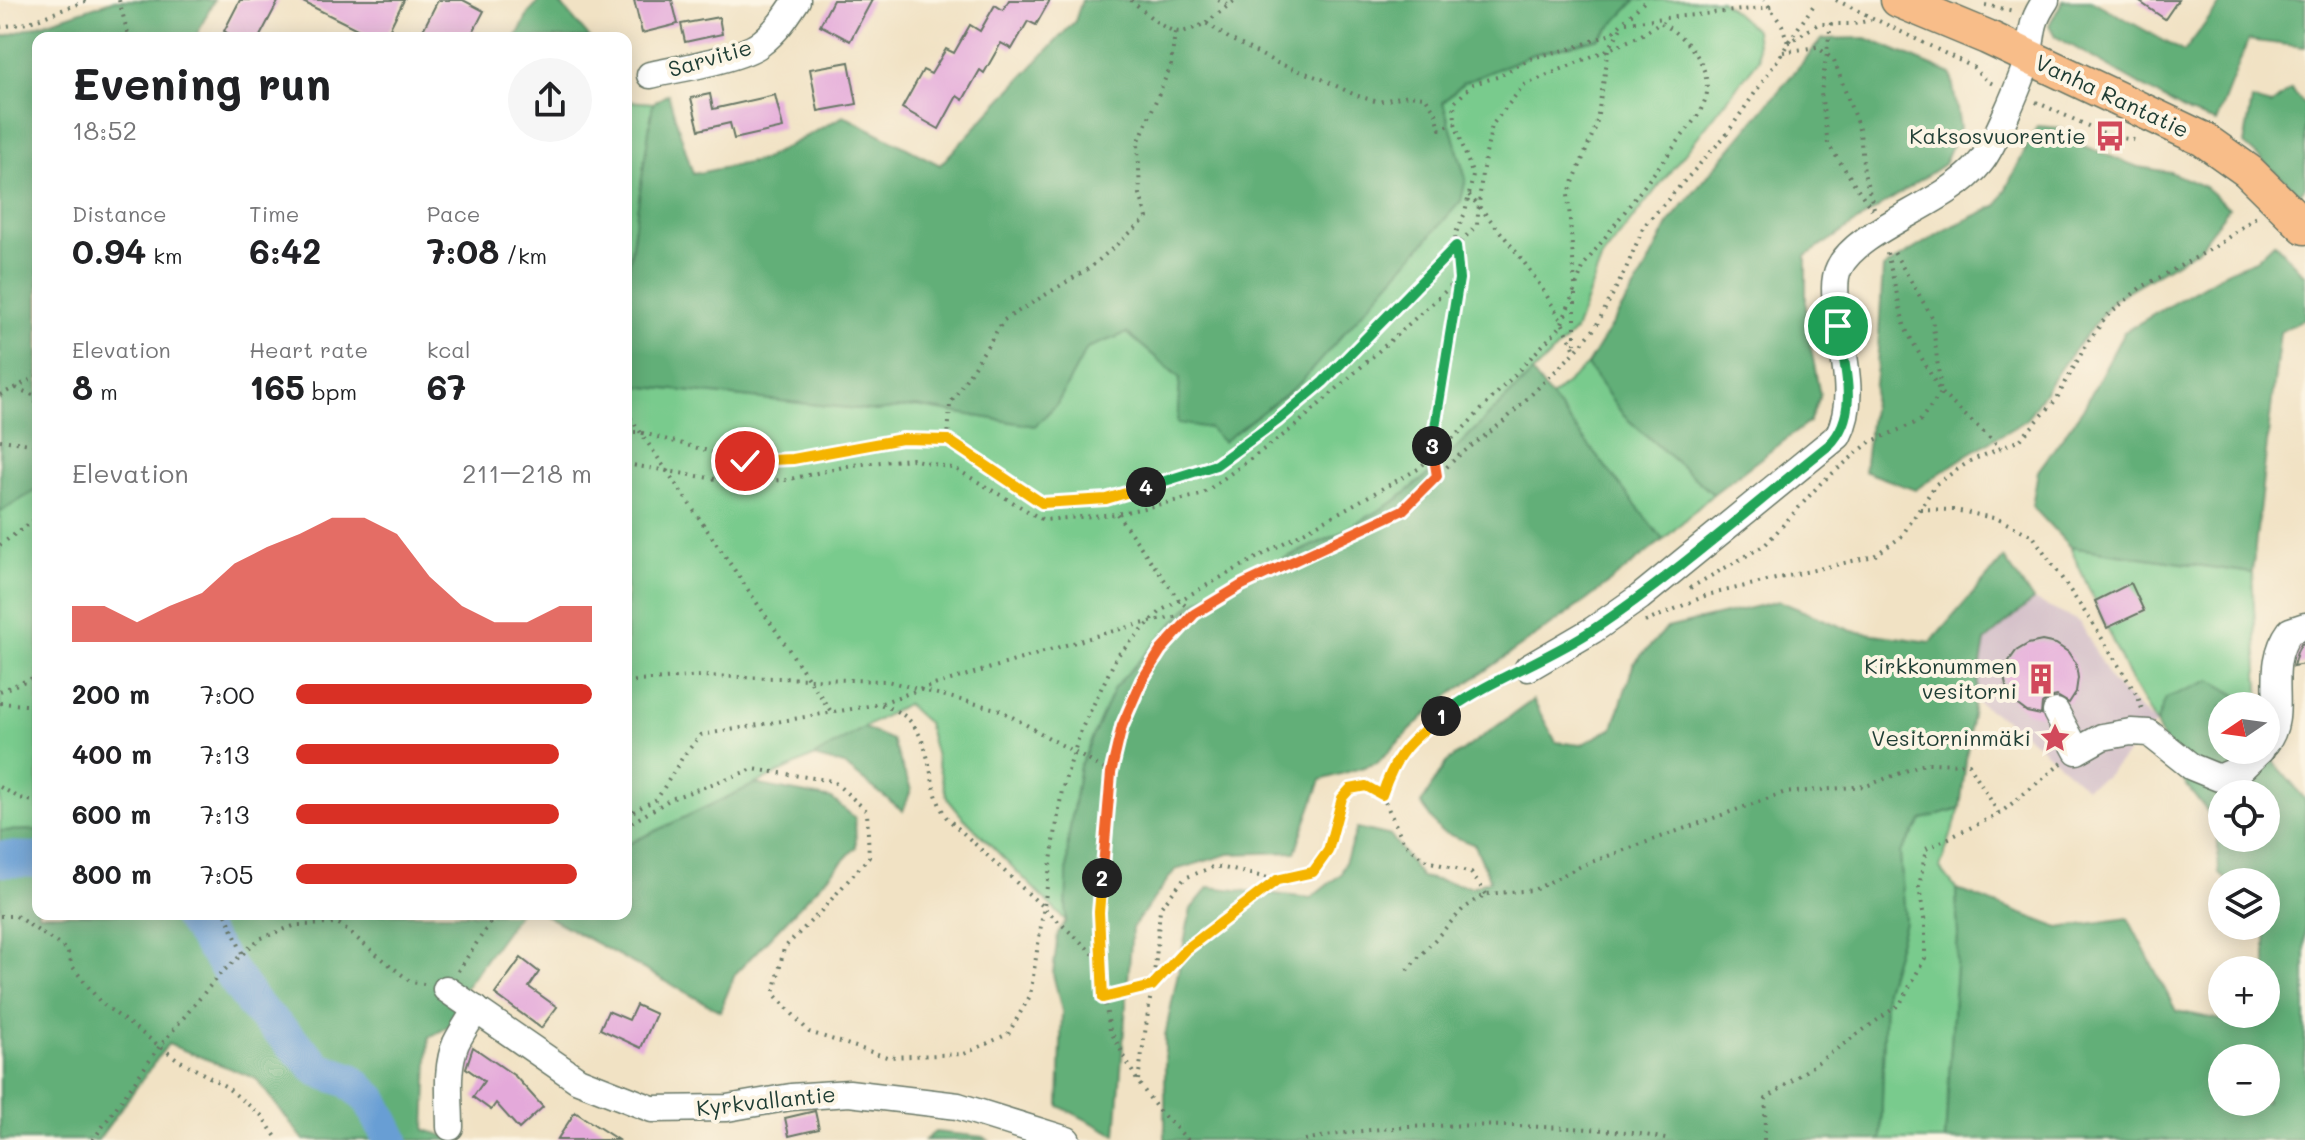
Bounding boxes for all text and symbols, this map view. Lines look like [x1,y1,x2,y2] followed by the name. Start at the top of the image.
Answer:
[665,32,755,83] street label: Sarvitie
[2031,47,2194,144] street label: Vanha Rantatie
[72,54,331,111] text: Evening run
[508,58,592,142] button: share
[72,113,137,147] text: 18:52
[2093,119,2127,153] bus stop icon: Kaksosvuorentie
[1909,121,2086,150] place label: Kaksosvuorentie
[72,199,167,228] text: Distance
[249,199,299,228] text: Time
[427,199,480,228] text: Pace
[72,228,146,273] text: 0.94
[249,228,321,273] text: 6:42
[427,228,499,273] text: 7:08
[146,241,183,270] text: km
[499,241,547,270] text: /km
[1804,292,1872,360] pin
[1816,304,1860,348] icon: arrive
[72,335,171,364] text: Elevation
[249,335,368,364] text: Heart rate
[427,335,471,364] text: kcal
[72,364,93,409] text: 8
[249,364,305,409] text: 165
[427,364,466,409] text: 67
[93,377,118,406] text: m
[305,377,357,406] text: bpm
[1412,426,1452,466] pin: 3
[711,427,779,495] pin
[1425,431,1439,460] text: 3
[723,439,767,483] icon: check
[72,456,189,490] text: Elevation
[462,456,592,490] text: 211–218 m
[1126,467,1166,507] pin: 4
[1139,472,1153,501] text: 4
[1864,651,2017,705] place label: Kirkkonummen vesitorni
[2024,662,2058,696] building icon: Kirkkonummen vesitorni
[72,677,150,711] text: 200 m
[200,677,255,711] text: 7:00
[2208,692,2280,764] north arrow
[2208,692,2280,1116] map controls
[1421,696,1461,736] pin: 1
[1436,701,1446,730] text: 1
[2038,721,2072,755] place icon: Vesitorninmäki
[1871,723,2031,752] place label: Vesitorninmäki
[72,737,152,771] text: 400 m
[200,737,249,771] text: 7:13
[2208,780,2280,852] button: locate
[72,797,151,831] text: 600 m
[200,797,249,831] text: 7:13
[72,857,152,891] text: 800 m
[200,857,254,891] text: 7:05
[1082,858,1122,898] pin: 2
[1096,863,1108,892] text: 2
[2208,868,2280,940] button: layers
[2208,956,2280,1028] button: +
[2208,1044,2280,1116] button: −
[695,1079,837,1122] street label: Kyrkvallantie

